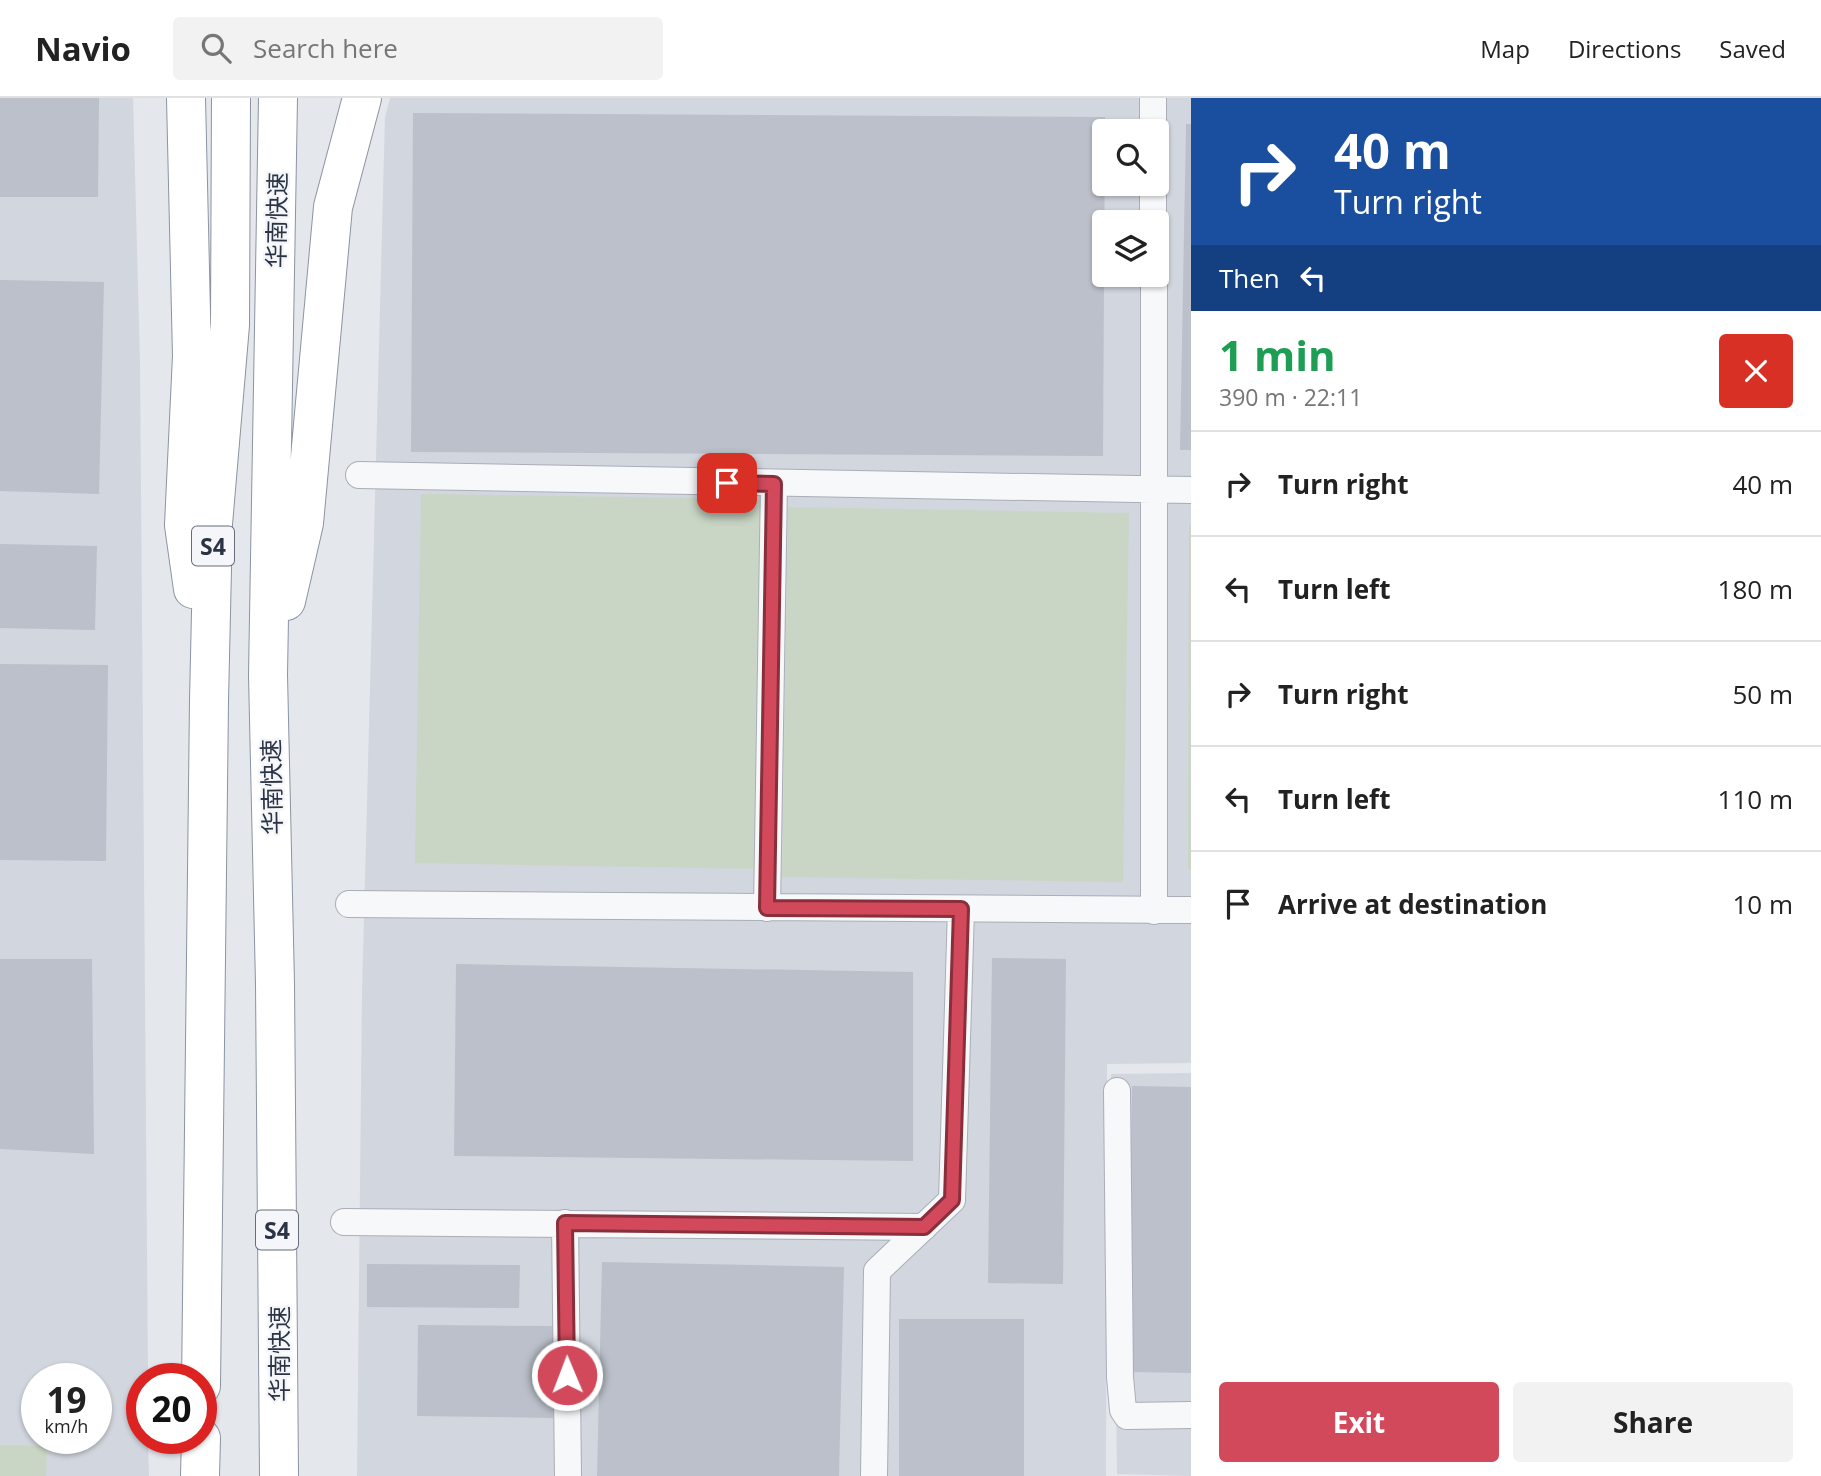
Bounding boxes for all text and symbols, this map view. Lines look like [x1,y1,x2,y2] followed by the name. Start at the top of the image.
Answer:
[173,17,663,80] search box
[35,26,131,71] text: Navio
[197,29,235,67] icon: search
[253,30,398,66] text: Search here
[1480,32,1530,65] text: Map
[1568,32,1681,65] text: Directions
[1719,32,1786,65] text: Saved
[1334,117,1451,183] text: 40 m
[1092,119,1169,287] map controls
[1092,119,1169,196] button: search
[1219,126,1310,217] icon: right
[259,172,293,268] street label: 华南快速
[1334,180,1482,223] text: Turn right
[1092,210,1169,287] button: layers
[1294,259,1332,297] icon: left
[1219,260,1280,296] text: Then
[1219,326,1336,383] text: 1 min
[1719,334,1793,408] button: close
[1219,381,1362,413] text: 390 m · 22:11
[697,453,757,513] pin
[708,464,746,502] icon: arrive
[1219,465,1257,503] icon: right
[1278,466,1409,502] text: Turn right
[1732,466,1793,502] text: 40 m
[192,526,234,566] road number: S4
[1219,570,1257,608] icon: left
[1278,571,1390,607] text: Turn left
[1718,571,1793,607] text: 180 m
[1219,675,1257,713] icon: right
[1278,676,1409,712] text: Turn right
[1732,676,1793,712] text: 50 m
[254,739,288,835] street label: 华南快速
[1219,780,1257,818] icon: left
[1278,781,1390,817] text: Turn left
[1718,781,1793,817] text: 110 m
[1219,885,1257,923] icon: arrive
[1278,886,1547,922] text: Arrive at destination
[1732,886,1793,922] text: 10 m
[256,1210,298,1250] road number: S4
[262,1306,295,1402] street label: 华南快速
[530,1338,604,1412] position arrow
[126,1363,217,1454] speed limit sign: 20
[46,1376,87,1423] text: 19
[1219,1382,1499,1462] button: Exit
[1513,1382,1793,1462] button: Share
[45,1414,88,1438] text: km/h

